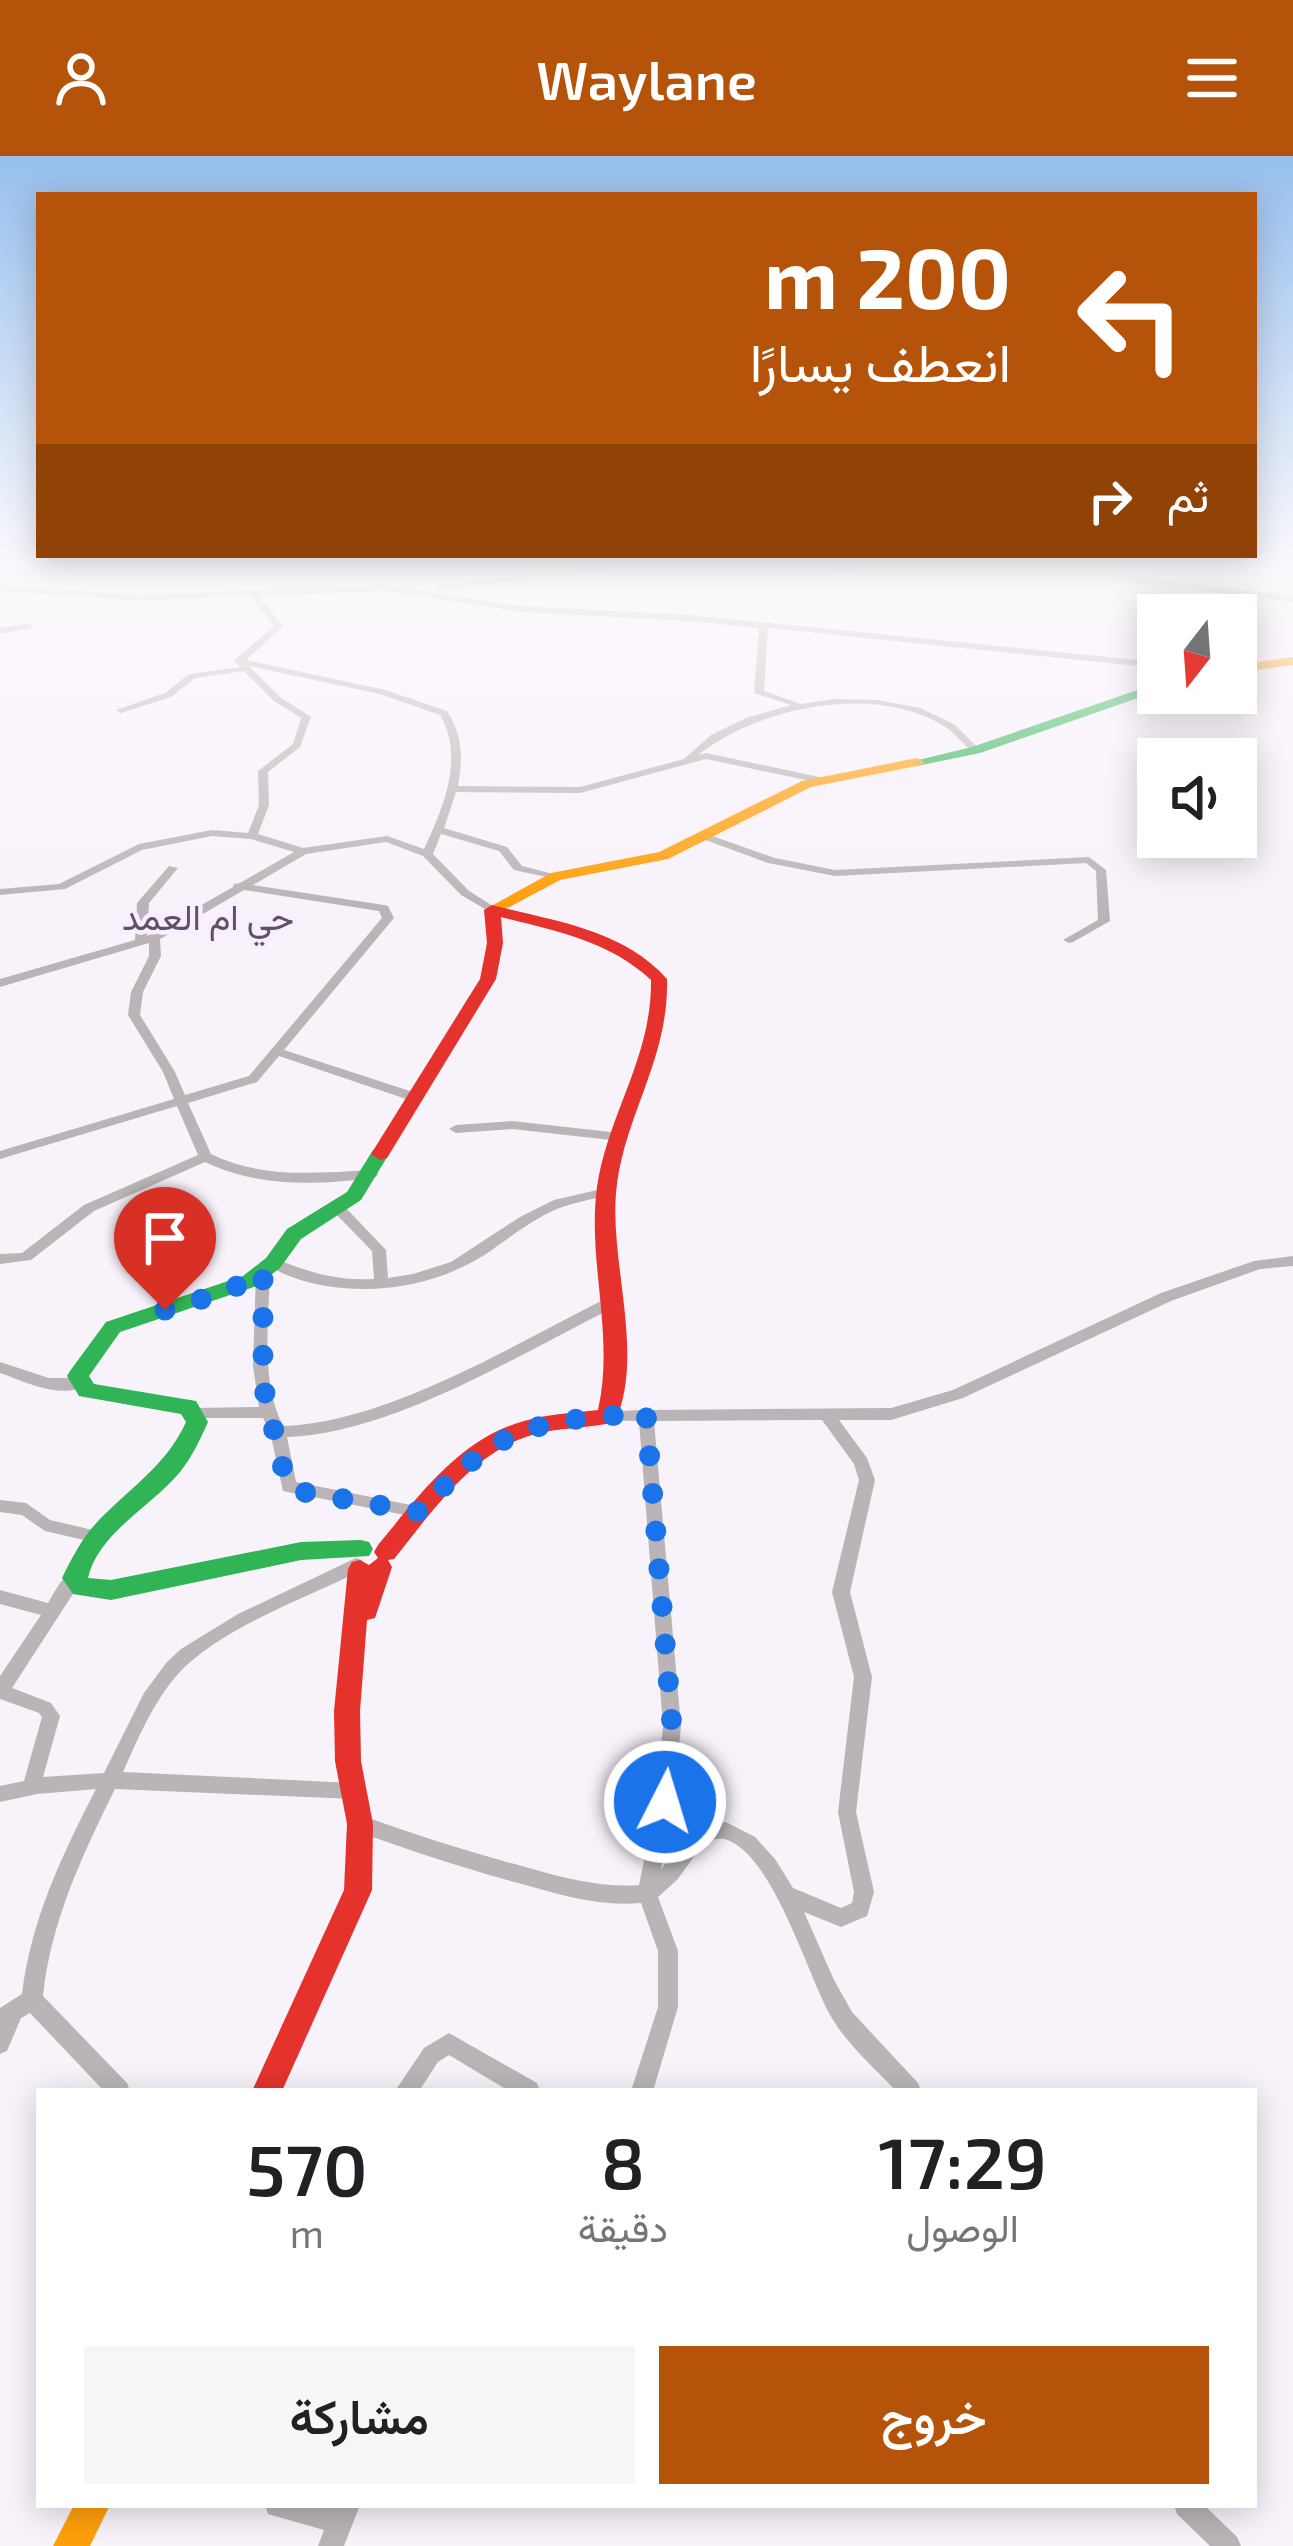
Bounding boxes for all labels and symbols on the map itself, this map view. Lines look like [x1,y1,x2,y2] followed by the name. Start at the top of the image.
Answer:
[1137,594,1257,714] north arrow
[122,894,294,947] district label: حي ام العمد
[114,1187,216,1310] pin
[602,1739,728,1865] position arrow

